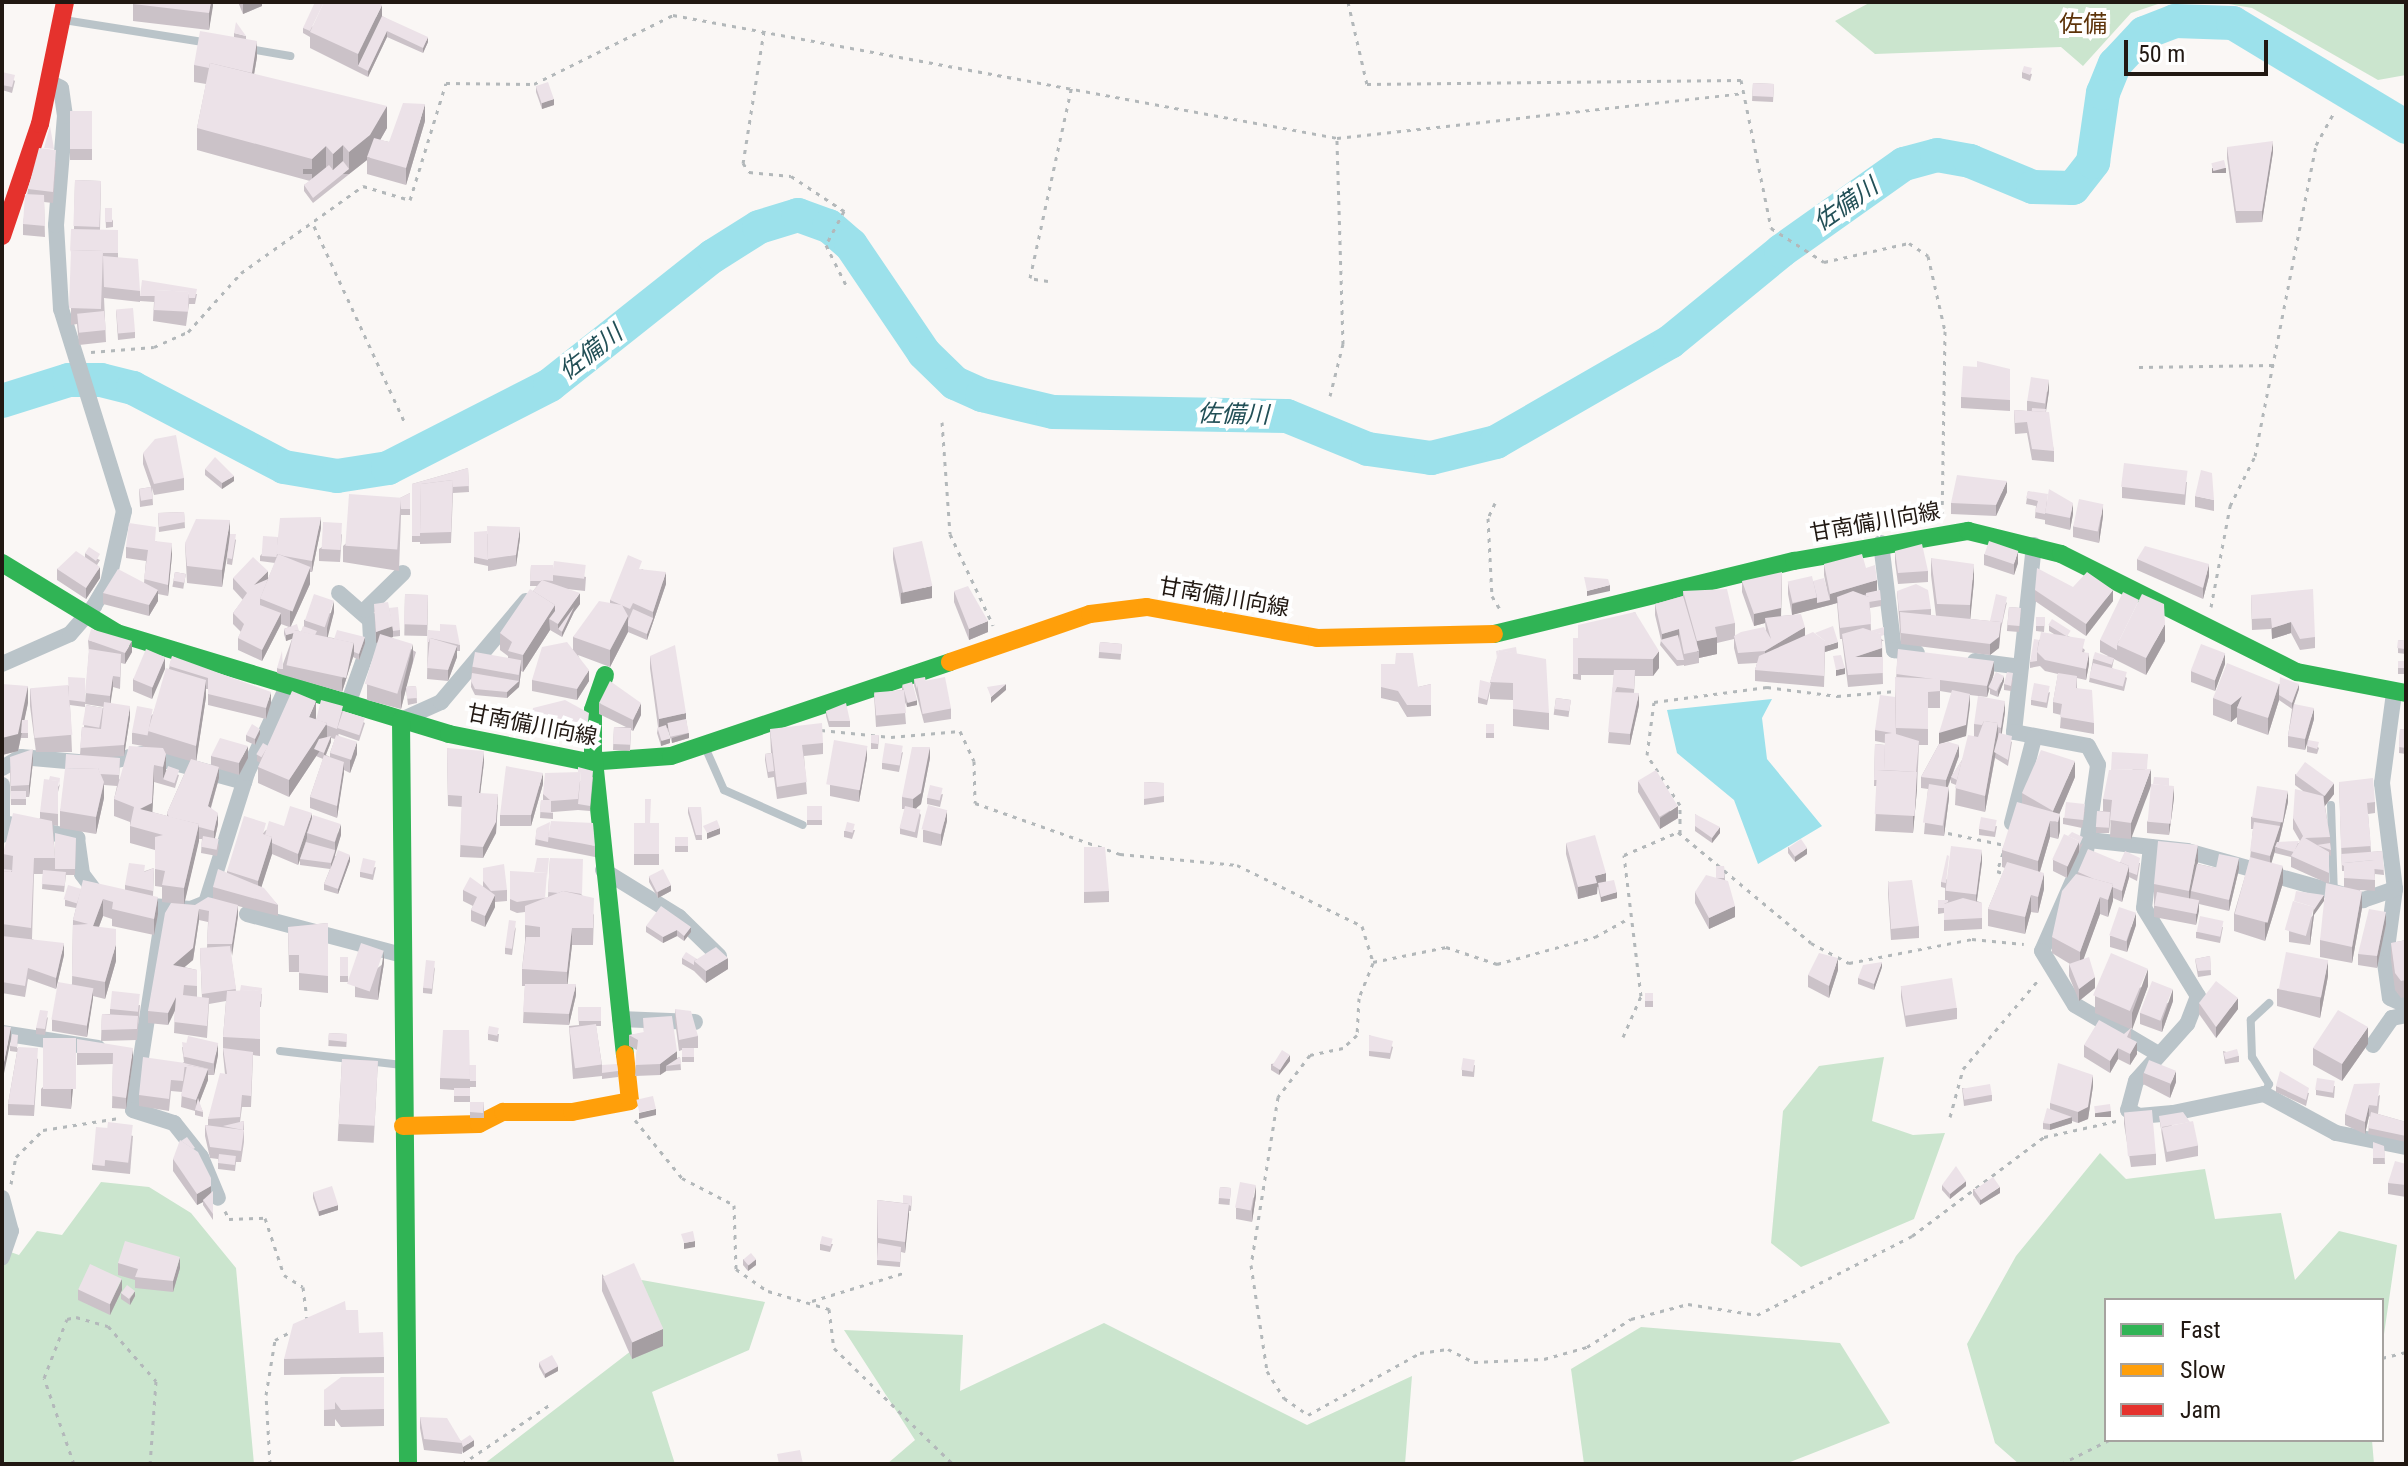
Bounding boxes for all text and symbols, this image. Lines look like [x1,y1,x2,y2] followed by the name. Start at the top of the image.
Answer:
[2059,11,2107,39] district label: 佐備
[2128,24,2272,74] scale bar
[2138,40,2185,68] text: 50 m
[1808,173,1884,237] water label: 佐備川
[554,319,628,387] water label: 佐備川
[1197,400,1269,430] water label: 佐備川
[1808,498,1942,546] street label: 甘南備川向線
[1157,573,1291,621] street label: 甘南備川向線
[465,699,599,751] street label: 甘南備川向線
[2104,1298,2384,1442] legend
[2180,1316,2221,1344] text: Fast
[2180,1356,2226,1384] text: Slow
[2180,1396,2221,1424] text: Jam

